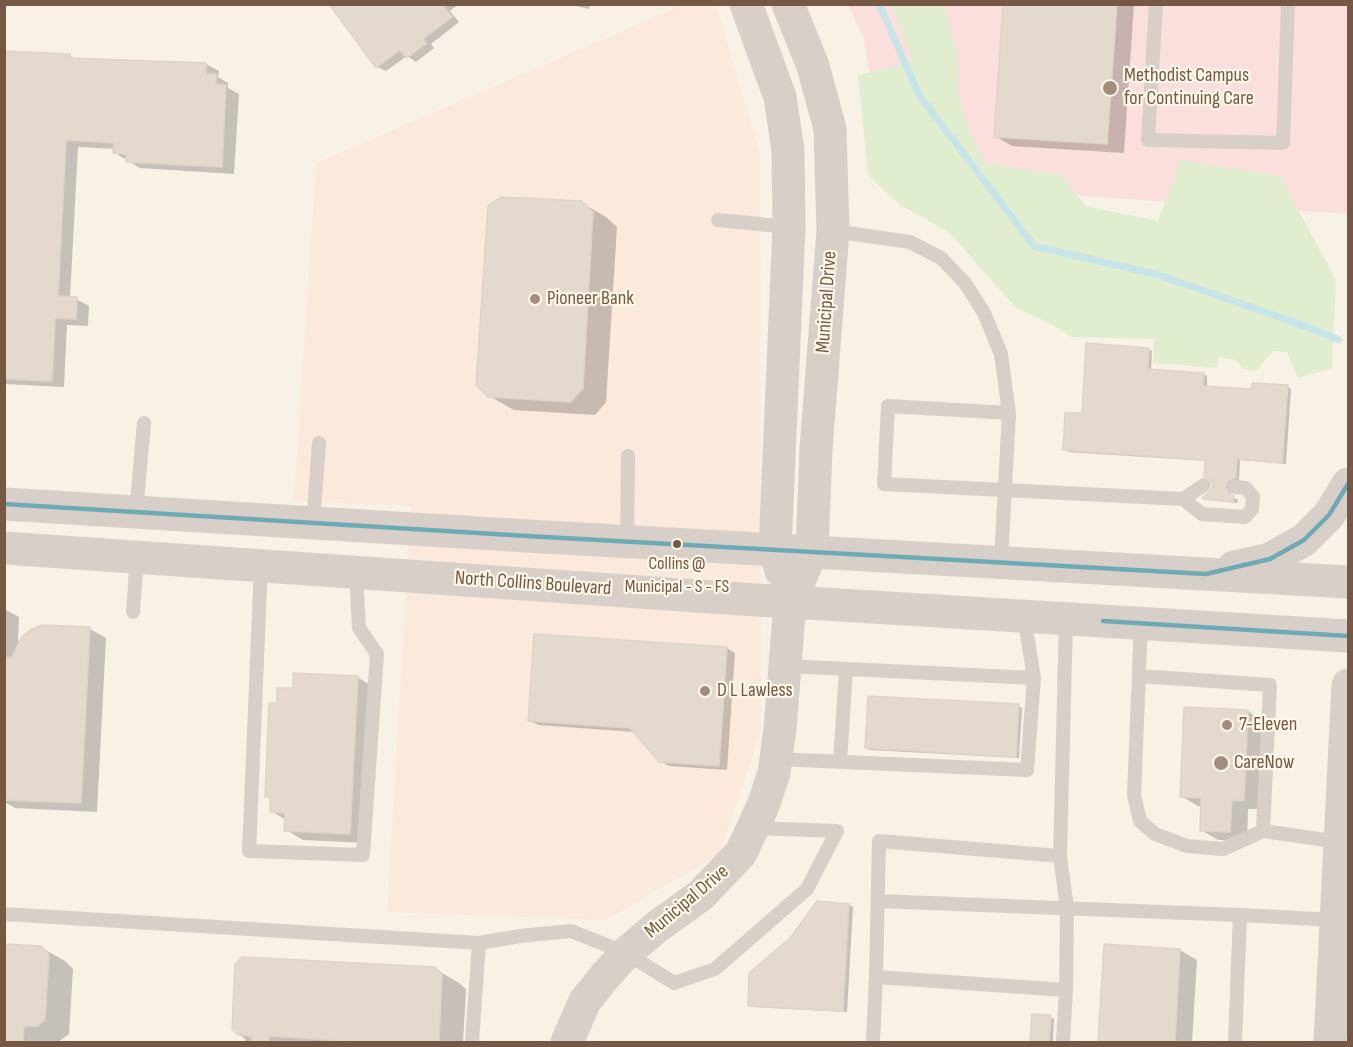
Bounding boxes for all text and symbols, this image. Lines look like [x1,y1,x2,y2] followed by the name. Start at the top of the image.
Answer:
[1124,64,1254,111] place label: Methodist Campus for Continuing Care
[1101,79,1119,97] marker: Methodist Campus for Continuing Care
[811,250,843,354] street label: Municipal Drive
[547,287,634,311] place label: Pioneer Bank
[528,292,542,306] marker: Pioneer Bank
[671,538,683,550] marker: Collins @ Municipal - S - FS
[625,553,729,596] place label: Collins @ Municipal - S - FS
[454,567,612,601] street label: North Collins Boulevard
[717,679,793,703] place label: D L Lawless
[698,684,712,698] marker: D L Lawless
[1239,713,1297,737] place label: 7-Eleven
[1220,718,1234,732] marker: 7-Eleven
[1234,751,1294,775] place label: CareNow
[1212,754,1230,772] marker: CareNow
[640,860,734,944] street label: Municipal Drive

